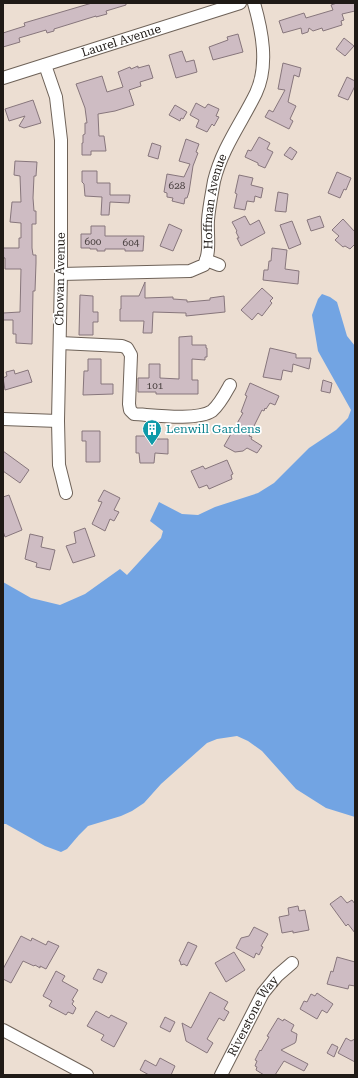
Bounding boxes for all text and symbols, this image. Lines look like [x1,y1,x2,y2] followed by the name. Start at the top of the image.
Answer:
[80,21,163,60] street label: Laurel Avenue
[201,151,230,250] street label: Hoffman Avenue
[169,180,186,191] house number: 628
[52,232,68,326] street label: Chowan Avenue
[85,236,102,247] house number: 600
[123,237,140,248] house number: 604
[147,380,164,391] house number: 101
[141,418,163,446] building icon: Lenwill Gardens
[166,422,261,436] place label: Lenwill Gardens
[225,972,282,1059] street label: Riverstone Way

